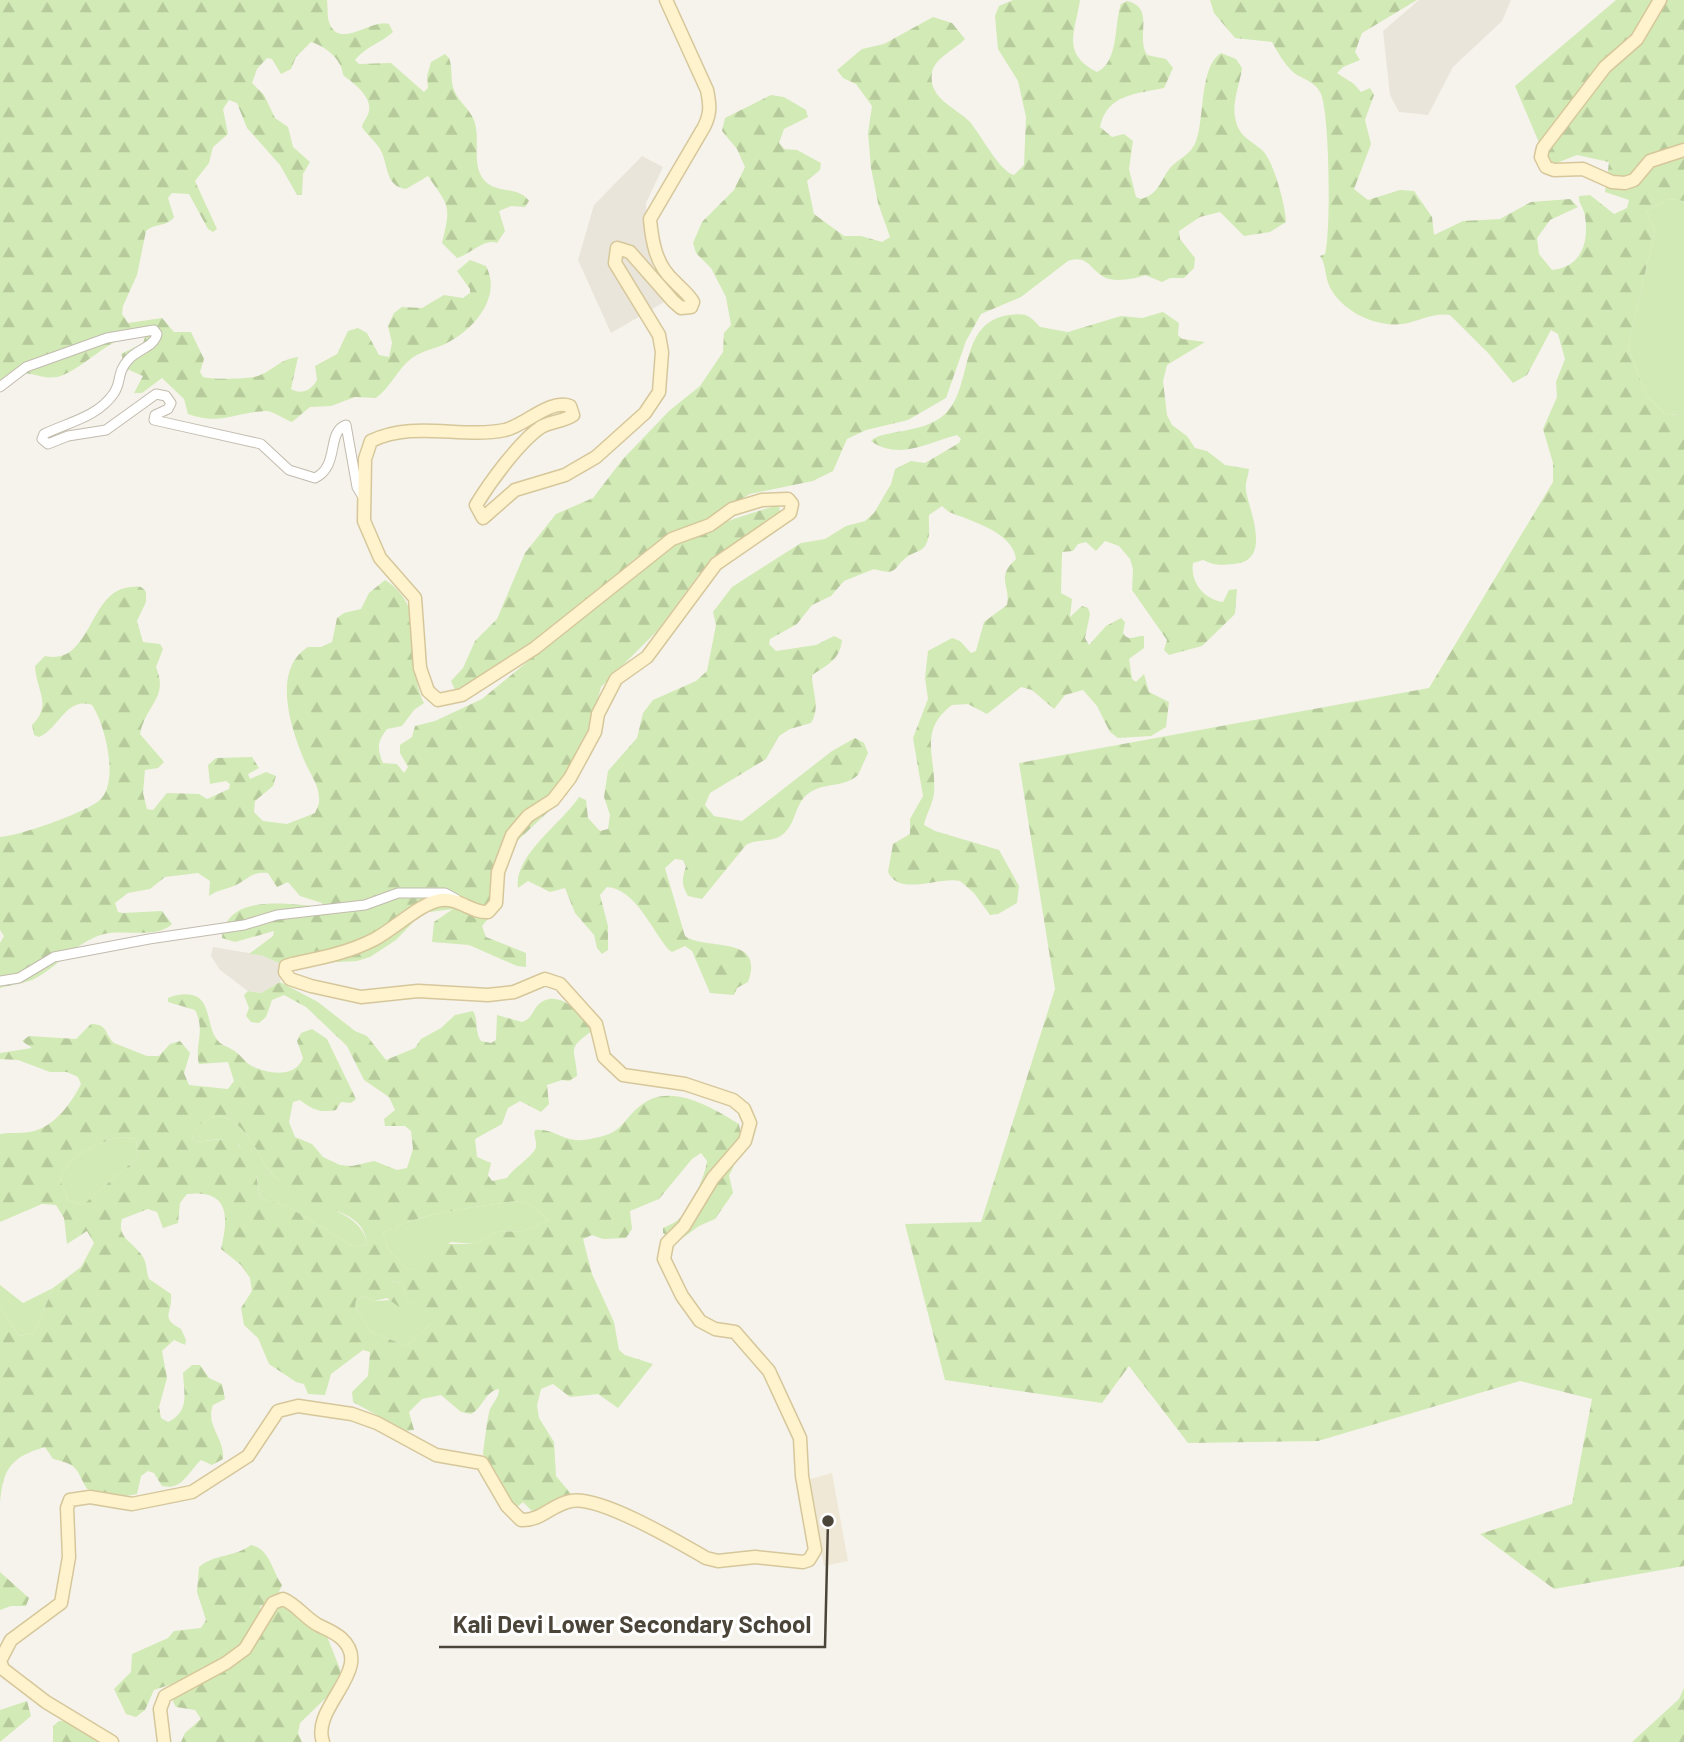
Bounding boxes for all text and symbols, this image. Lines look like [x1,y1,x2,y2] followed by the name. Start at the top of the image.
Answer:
[439,1602,825,1647] callout: Kali Devi Lower Secondary School
[453,1609,811,1638] text: Kali Devi Lower Secondary School

